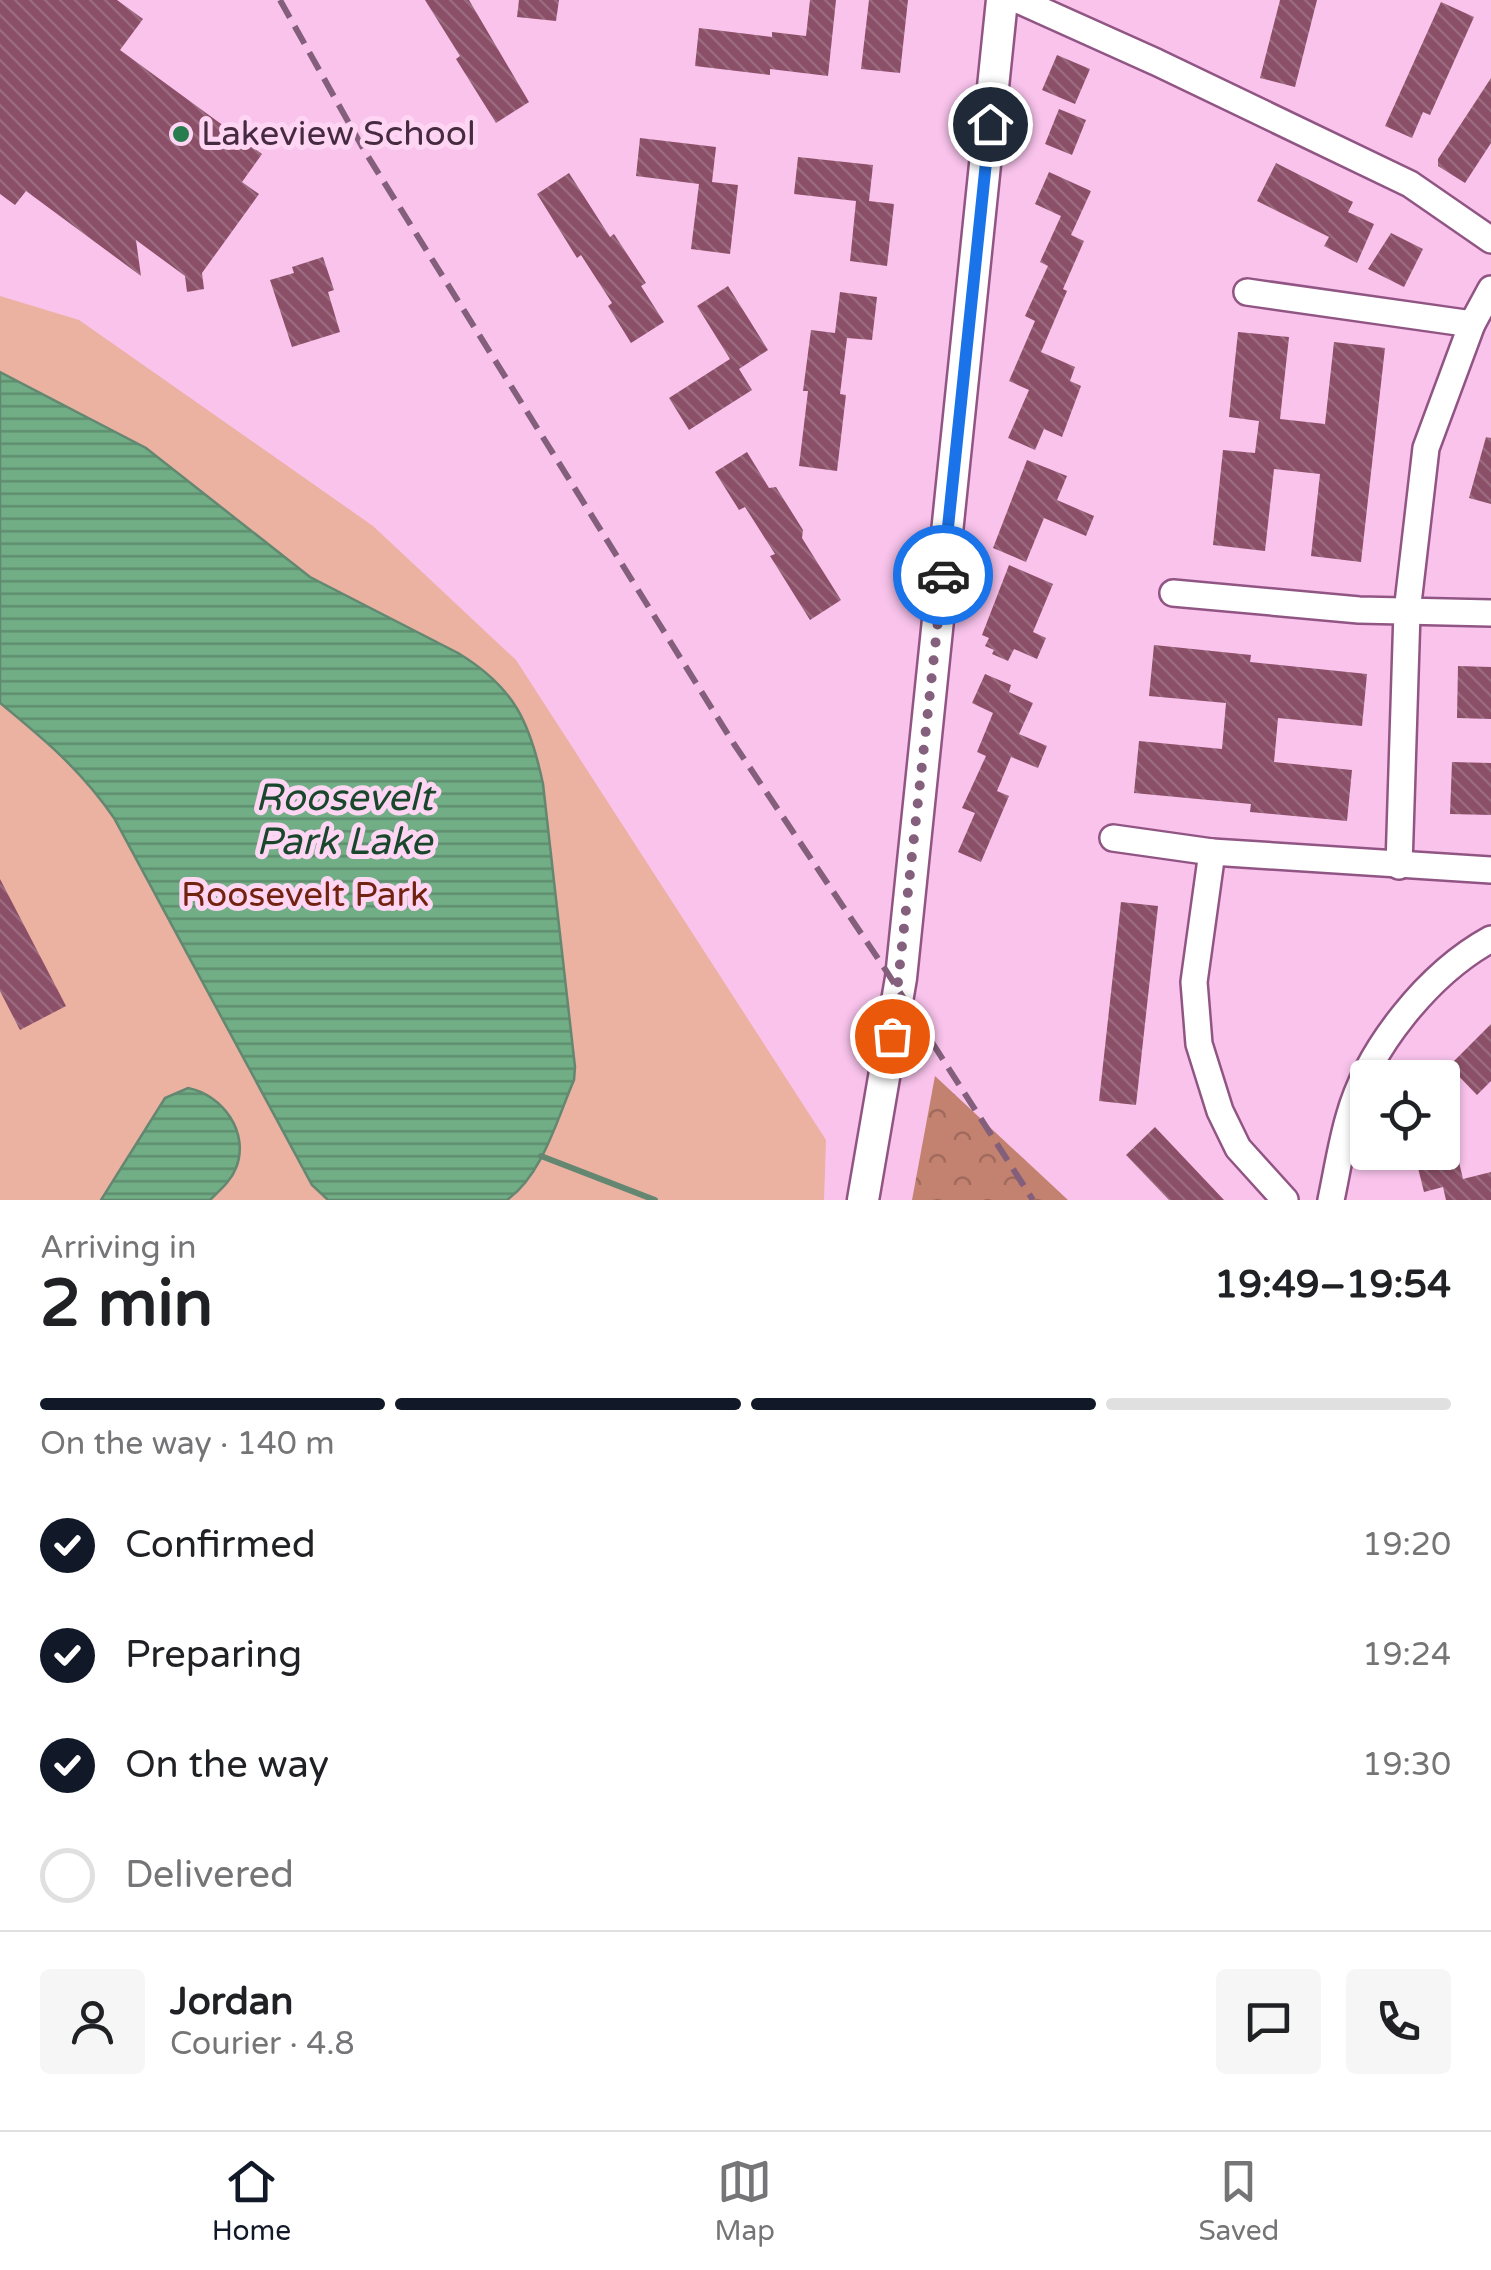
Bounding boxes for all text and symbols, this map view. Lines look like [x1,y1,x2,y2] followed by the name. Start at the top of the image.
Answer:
[948,82,1033,167] pin
[963,97,1018,152] icon: home
[201,113,476,155] place label: Lakeview School
[170,123,192,145] marker: Lakeview School
[893,525,993,625] courier
[916,548,971,603] icon: car
[255,775,438,865] water label: Roosevelt Park Lake
[181,874,429,916] park label: Roosevelt Park
[850,994,935,1079] pin
[865,1009,920,1064] icon: bag
[1350,1060,1460,1170] map controls
[1350,1060,1460,1170] button: locate
[40,1229,197,1267] text: Arriving in
[1214,1262,1451,1308] text: 19:49–19:54
[40,1265,213,1344] text: 2 min
[40,1425,335,1463] text: On the way · 140 m
[40,1518,95,1573] icon: check
[125,1522,316,1568] text: Confirmed
[1362,1526,1451,1564] text: 19:20
[40,1628,95,1683] icon: check
[125,1632,302,1678] text: Preparing
[1362,1636,1451,1674] text: 19:24
[40,1738,95,1793] icon: check
[125,1742,329,1788] text: On the way
[1362,1746,1451,1784] text: 19:30
[125,1852,294,1898] text: Delivered
[40,1969,145,2074] button: person
[1216,1969,1321,2074] button: chat
[1346,1969,1451,2074] button: phone
[170,1979,293,2025] text: Jordan
[170,2025,355,2063] text: Courier · 4.8
[212,2154,291,2248] tab: Home
[714,2154,775,2248] tab: Map
[1198,2154,1279,2248] tab: Saved

